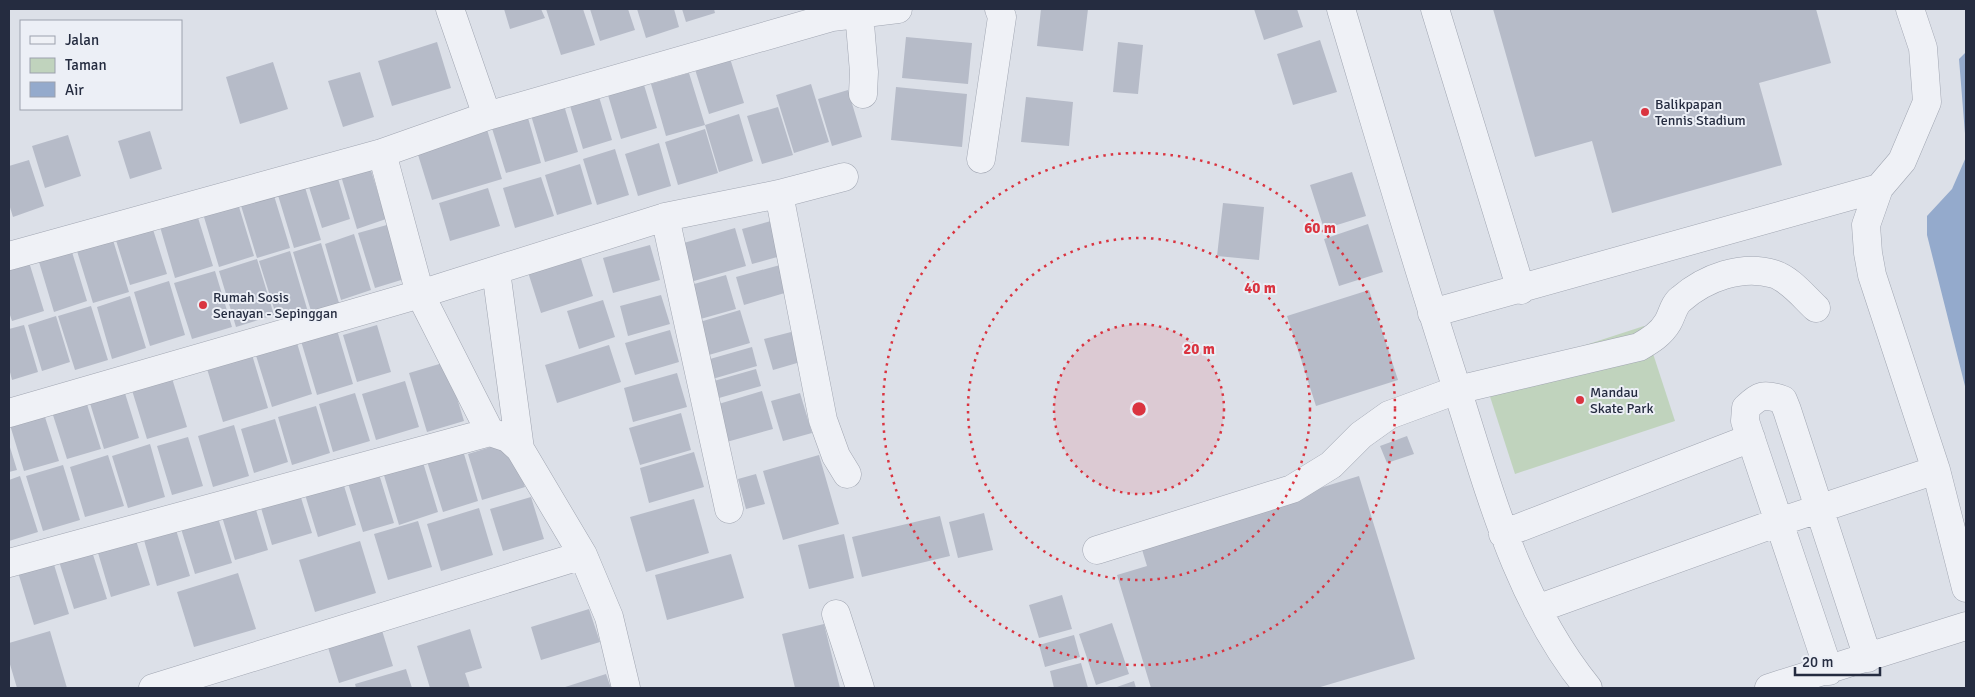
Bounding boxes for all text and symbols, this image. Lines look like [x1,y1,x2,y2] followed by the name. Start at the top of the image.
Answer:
[20,20,182,110] legend
[65,31,99,49] text: Jalan
[65,56,107,74] text: Taman
[65,81,84,99] text: Air
[1655,96,1746,129] place label: Balikpapan Tennis Stadium
[1639,106,1651,118] marker: Balikpapan Tennis Stadium
[1304,219,1336,237] text: 60 m
[1244,279,1276,297] text: 40 m
[213,289,338,322] place label: Rumah Sosis Senayan - Sepinggan
[197,299,209,311] marker: Rumah Sosis Senayan - Sepinggan
[1183,340,1215,358] text: 20 m
[1590,384,1654,417] place label: Mandau Skate Park
[1574,394,1586,406] marker: Mandau Skate Park
[1130,400,1148,418] centre of rings
[1795,644,1880,676] scale bar
[1802,653,1833,671] text: 20 m

